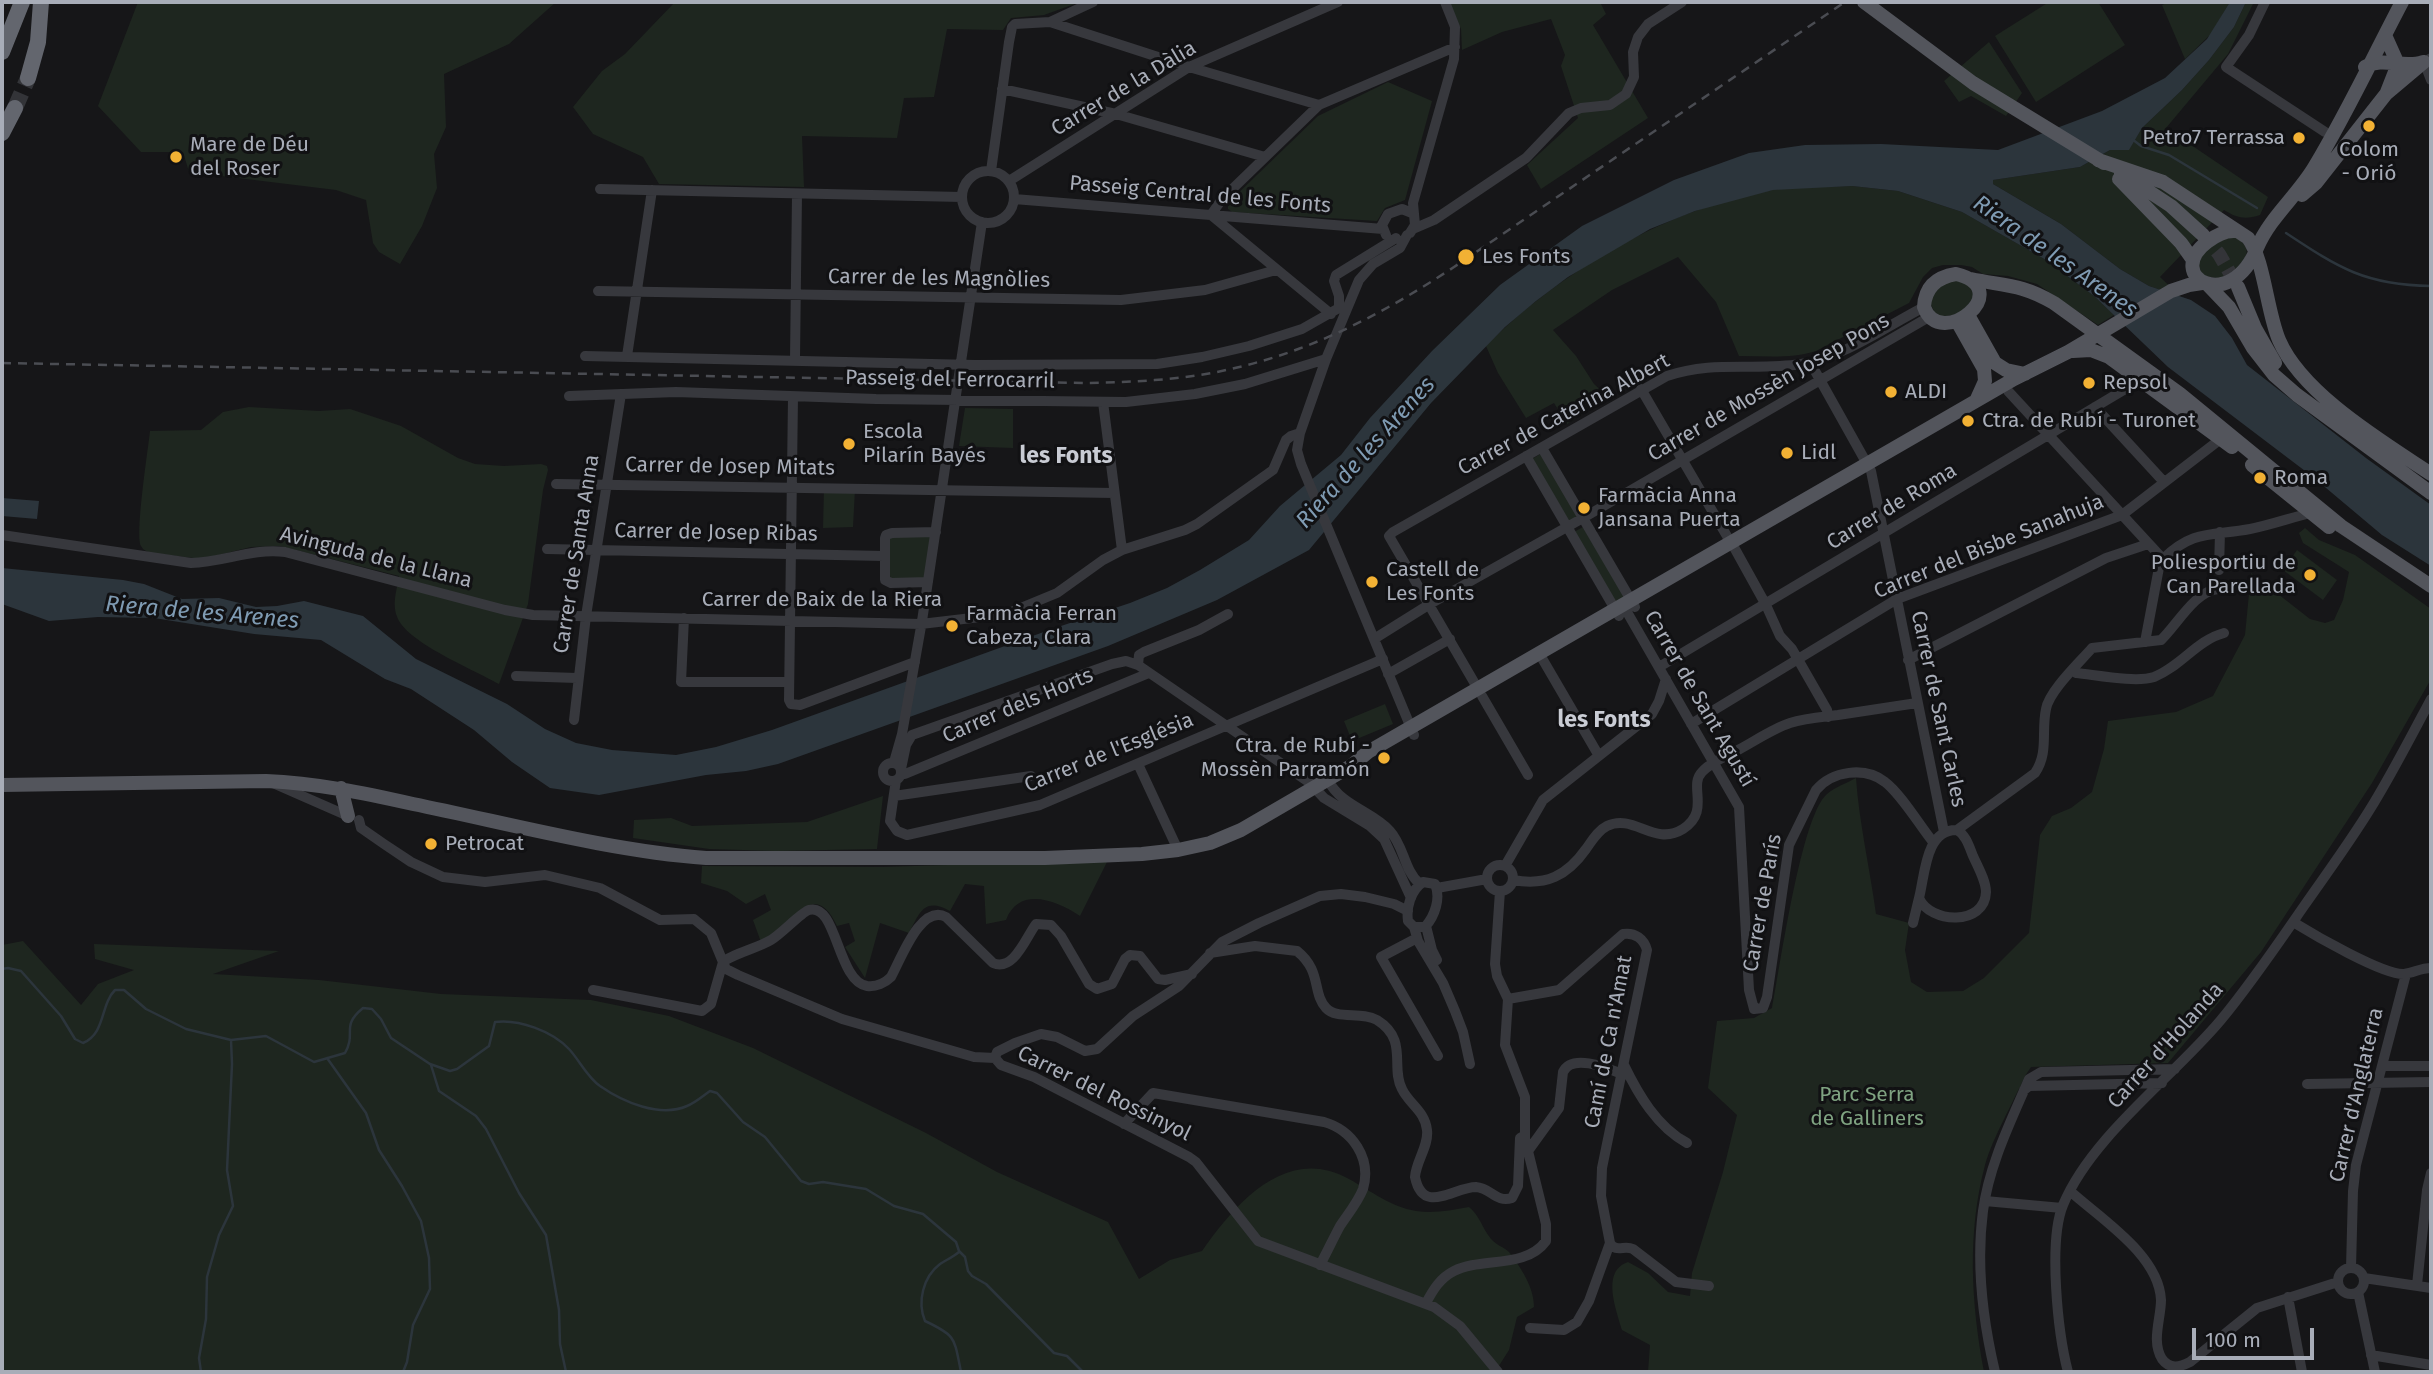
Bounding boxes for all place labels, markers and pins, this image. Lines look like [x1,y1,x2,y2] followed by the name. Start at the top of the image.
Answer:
[2361,118,2377,134] marker: Colom - Orió
[2142,125,2285,151] place label: Petro7 Terrassa
[2291,130,2307,146] marker: Petro7 Terrassa
[190,132,309,182] place label: Mare de Déu del Roser
[2339,137,2399,187] place label: Colom - Orió
[168,149,184,165] marker: Mare de Déu del Roser
[1482,244,1570,270] place label: Les Fonts
[1456,247,1476,267] marker: Les Fonts
[2103,370,2168,396] place label: Repsol
[2081,375,2097,391] marker: Repsol
[1905,379,1947,405] place label: ALDI
[1883,384,1899,400] marker: ALDI
[1982,408,2196,434] place label: Ctra. de Rubí - Turonet
[1960,413,1976,429] marker: Ctra. de Rubí - Turonet
[863,419,986,469] place label: Escola Pilarín Bayés
[841,436,857,452] marker: Escola Pilarín Bayés
[1801,440,1836,466] place label: Lidl
[1779,445,1795,461] marker: Lidl
[2274,465,2328,491] place label: Roma
[2252,470,2268,486] marker: Roma
[1598,483,1741,533] place label: Farmàcia Anna Jansana Puerta
[1576,500,1592,516] marker: Farmàcia Anna Jansana Puerta
[2151,550,2296,600] place label: Poliesportiu de Can Parellada
[1386,557,1479,607] place label: Castell de Les Fonts
[2302,567,2318,583] marker: Poliesportiu de Can Parellada
[1364,574,1380,590] marker: Castell de Les Fonts
[966,601,1117,651] place label: Farmàcia Ferran Cabeza, Clara
[944,618,960,634] marker: Farmàcia Ferran Cabeza, Clara
[1201,733,1370,783] place label: Ctra. de Rubí - Mossèn Parramón
[1376,750,1392,766] marker: Ctra. de Rubí - Mossèn Parramón
[445,831,524,857] place label: Petrocat
[423,836,439,852] marker: Petrocat

